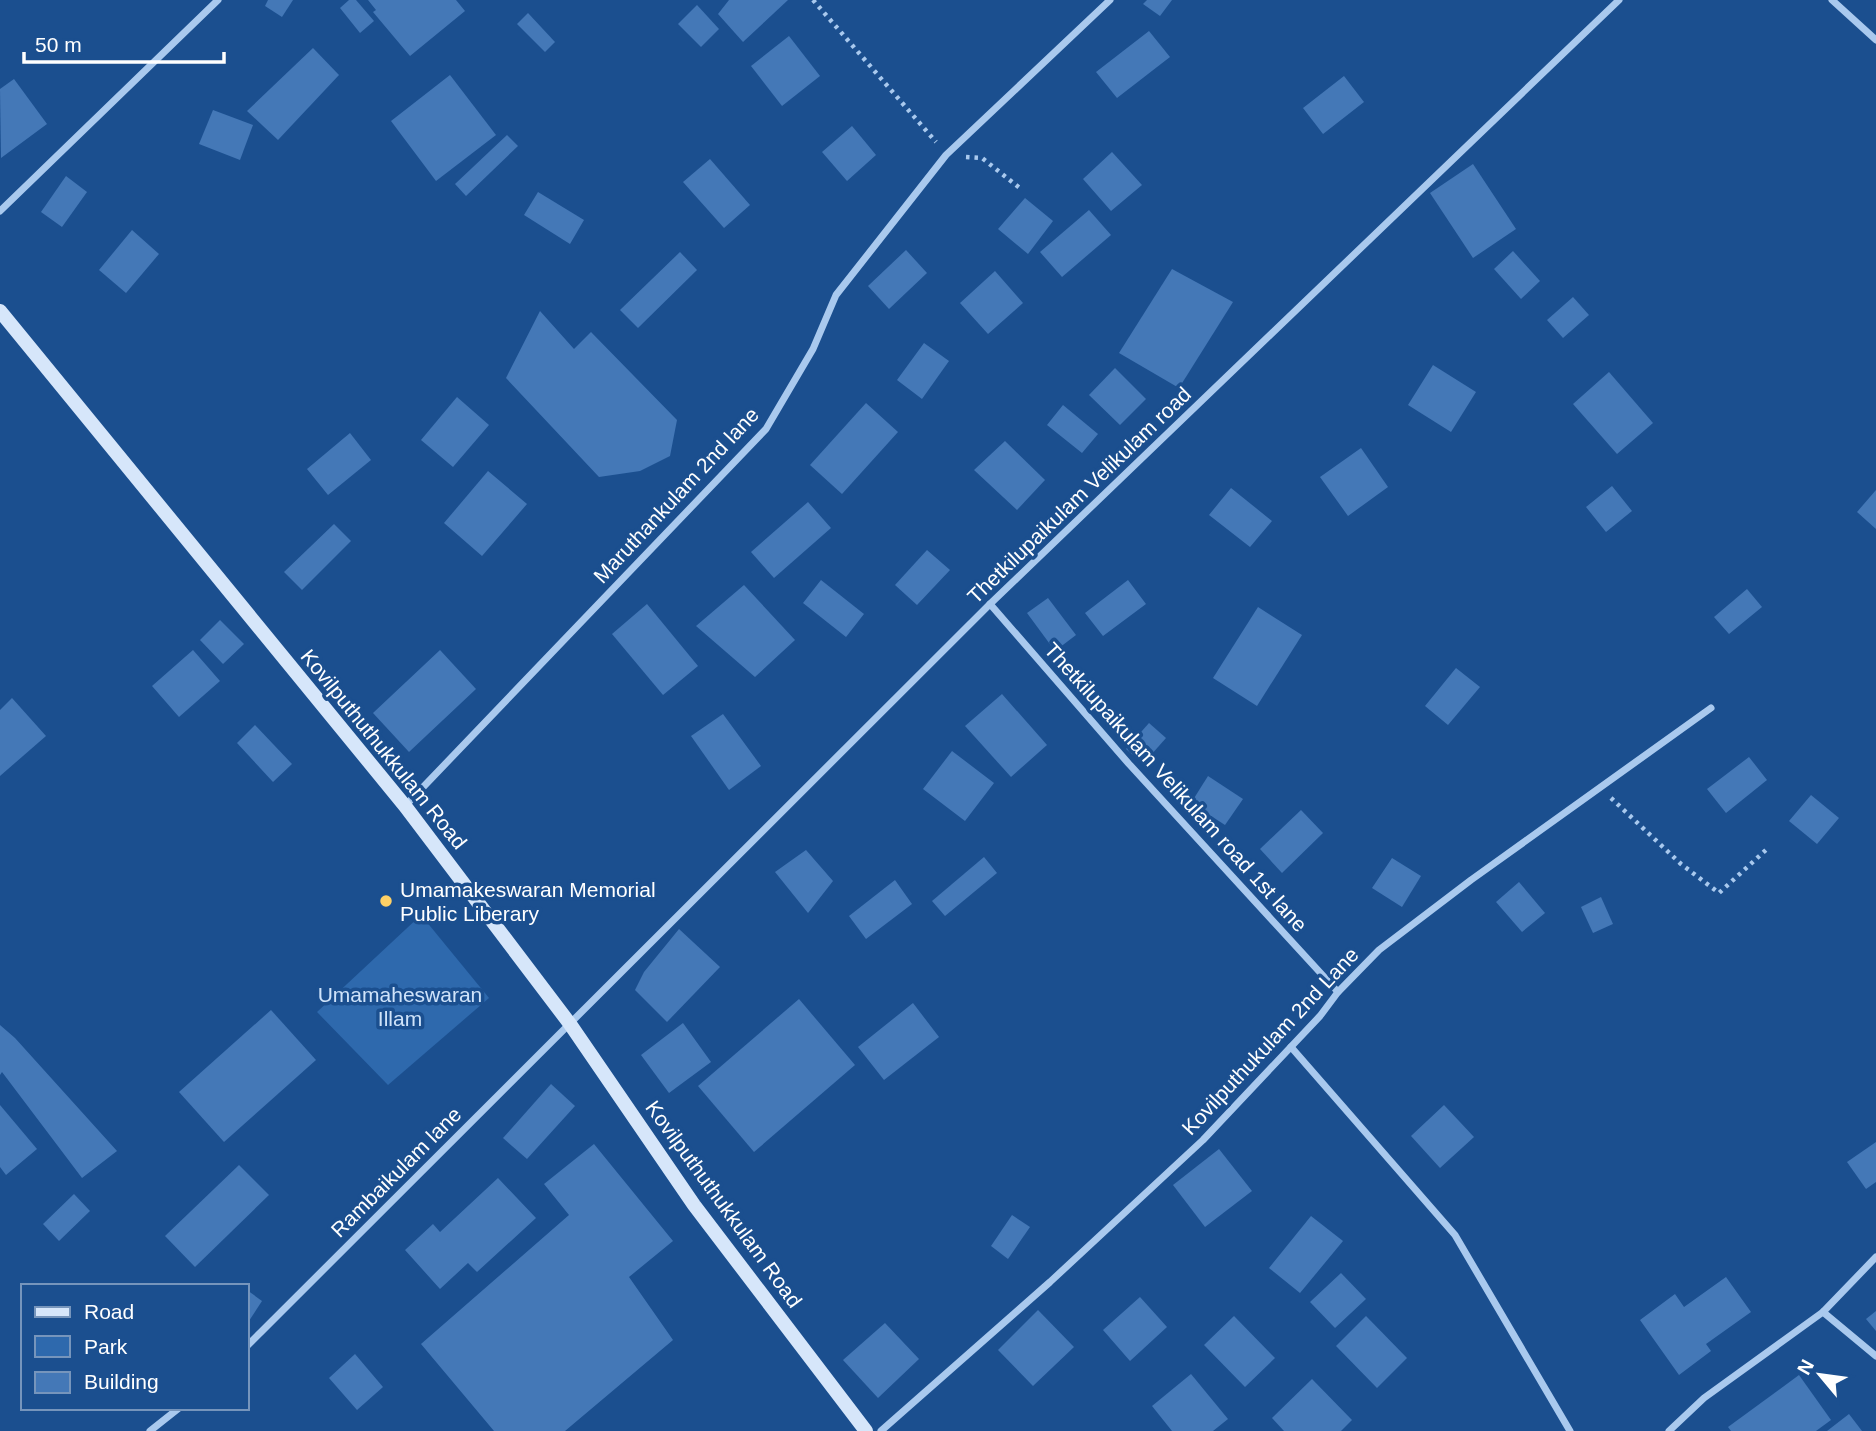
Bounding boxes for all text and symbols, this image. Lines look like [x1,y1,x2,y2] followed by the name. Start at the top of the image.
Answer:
[24,21,224,65] scale bar
[35,33,82,56] text: 50 m
[963,382,1195,608] street label: Thetkilupaikulam Velikulam road
[589,403,763,587] street label: Maruthankulam 2nd lane
[1040,638,1312,936] street label: Thetkilupaikulam Velikulam road 1st lane
[296,645,472,853] street label: Kovilputhuthukkulam Road
[400,878,656,925] place label: Umamakeswaran Memorial Public Liberary
[378,893,394,909] marker: Umamakeswaran Memorial Public Liberary
[1177,943,1363,1139] street label: Kovilputhukulam 2nd Lane
[318,983,482,1030] park label: Umamaheswaran Illam
[641,1096,807,1312] street label: Kovilputhuthukkulam Road
[326,1102,466,1242] street label: Rambaikulam lane
[21,1284,248,1410] legend
[84,1300,134,1323] text: Road
[84,1335,128,1358] text: Park
[1785,1340,1855,1410] north arrow
[1793,1356,1818,1378] text: N
[84,1370,159,1393] text: Building

